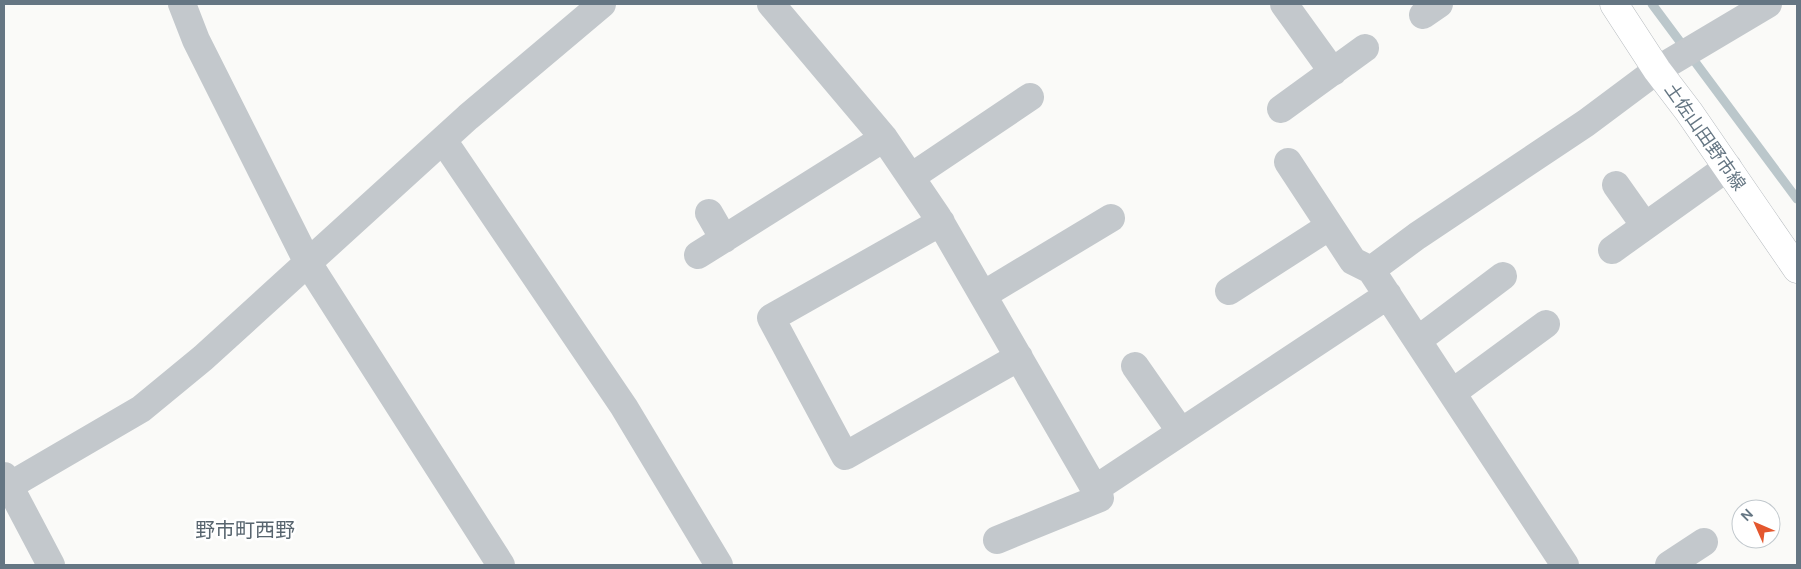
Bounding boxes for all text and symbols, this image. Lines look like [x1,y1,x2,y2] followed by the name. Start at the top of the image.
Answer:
[1659,79,1751,195] street label: 土佐山田野市線
[1731,499,1781,549] north arrow
[1737,505,1757,525] text: N
[195,517,295,543] district label: 野市町西野

